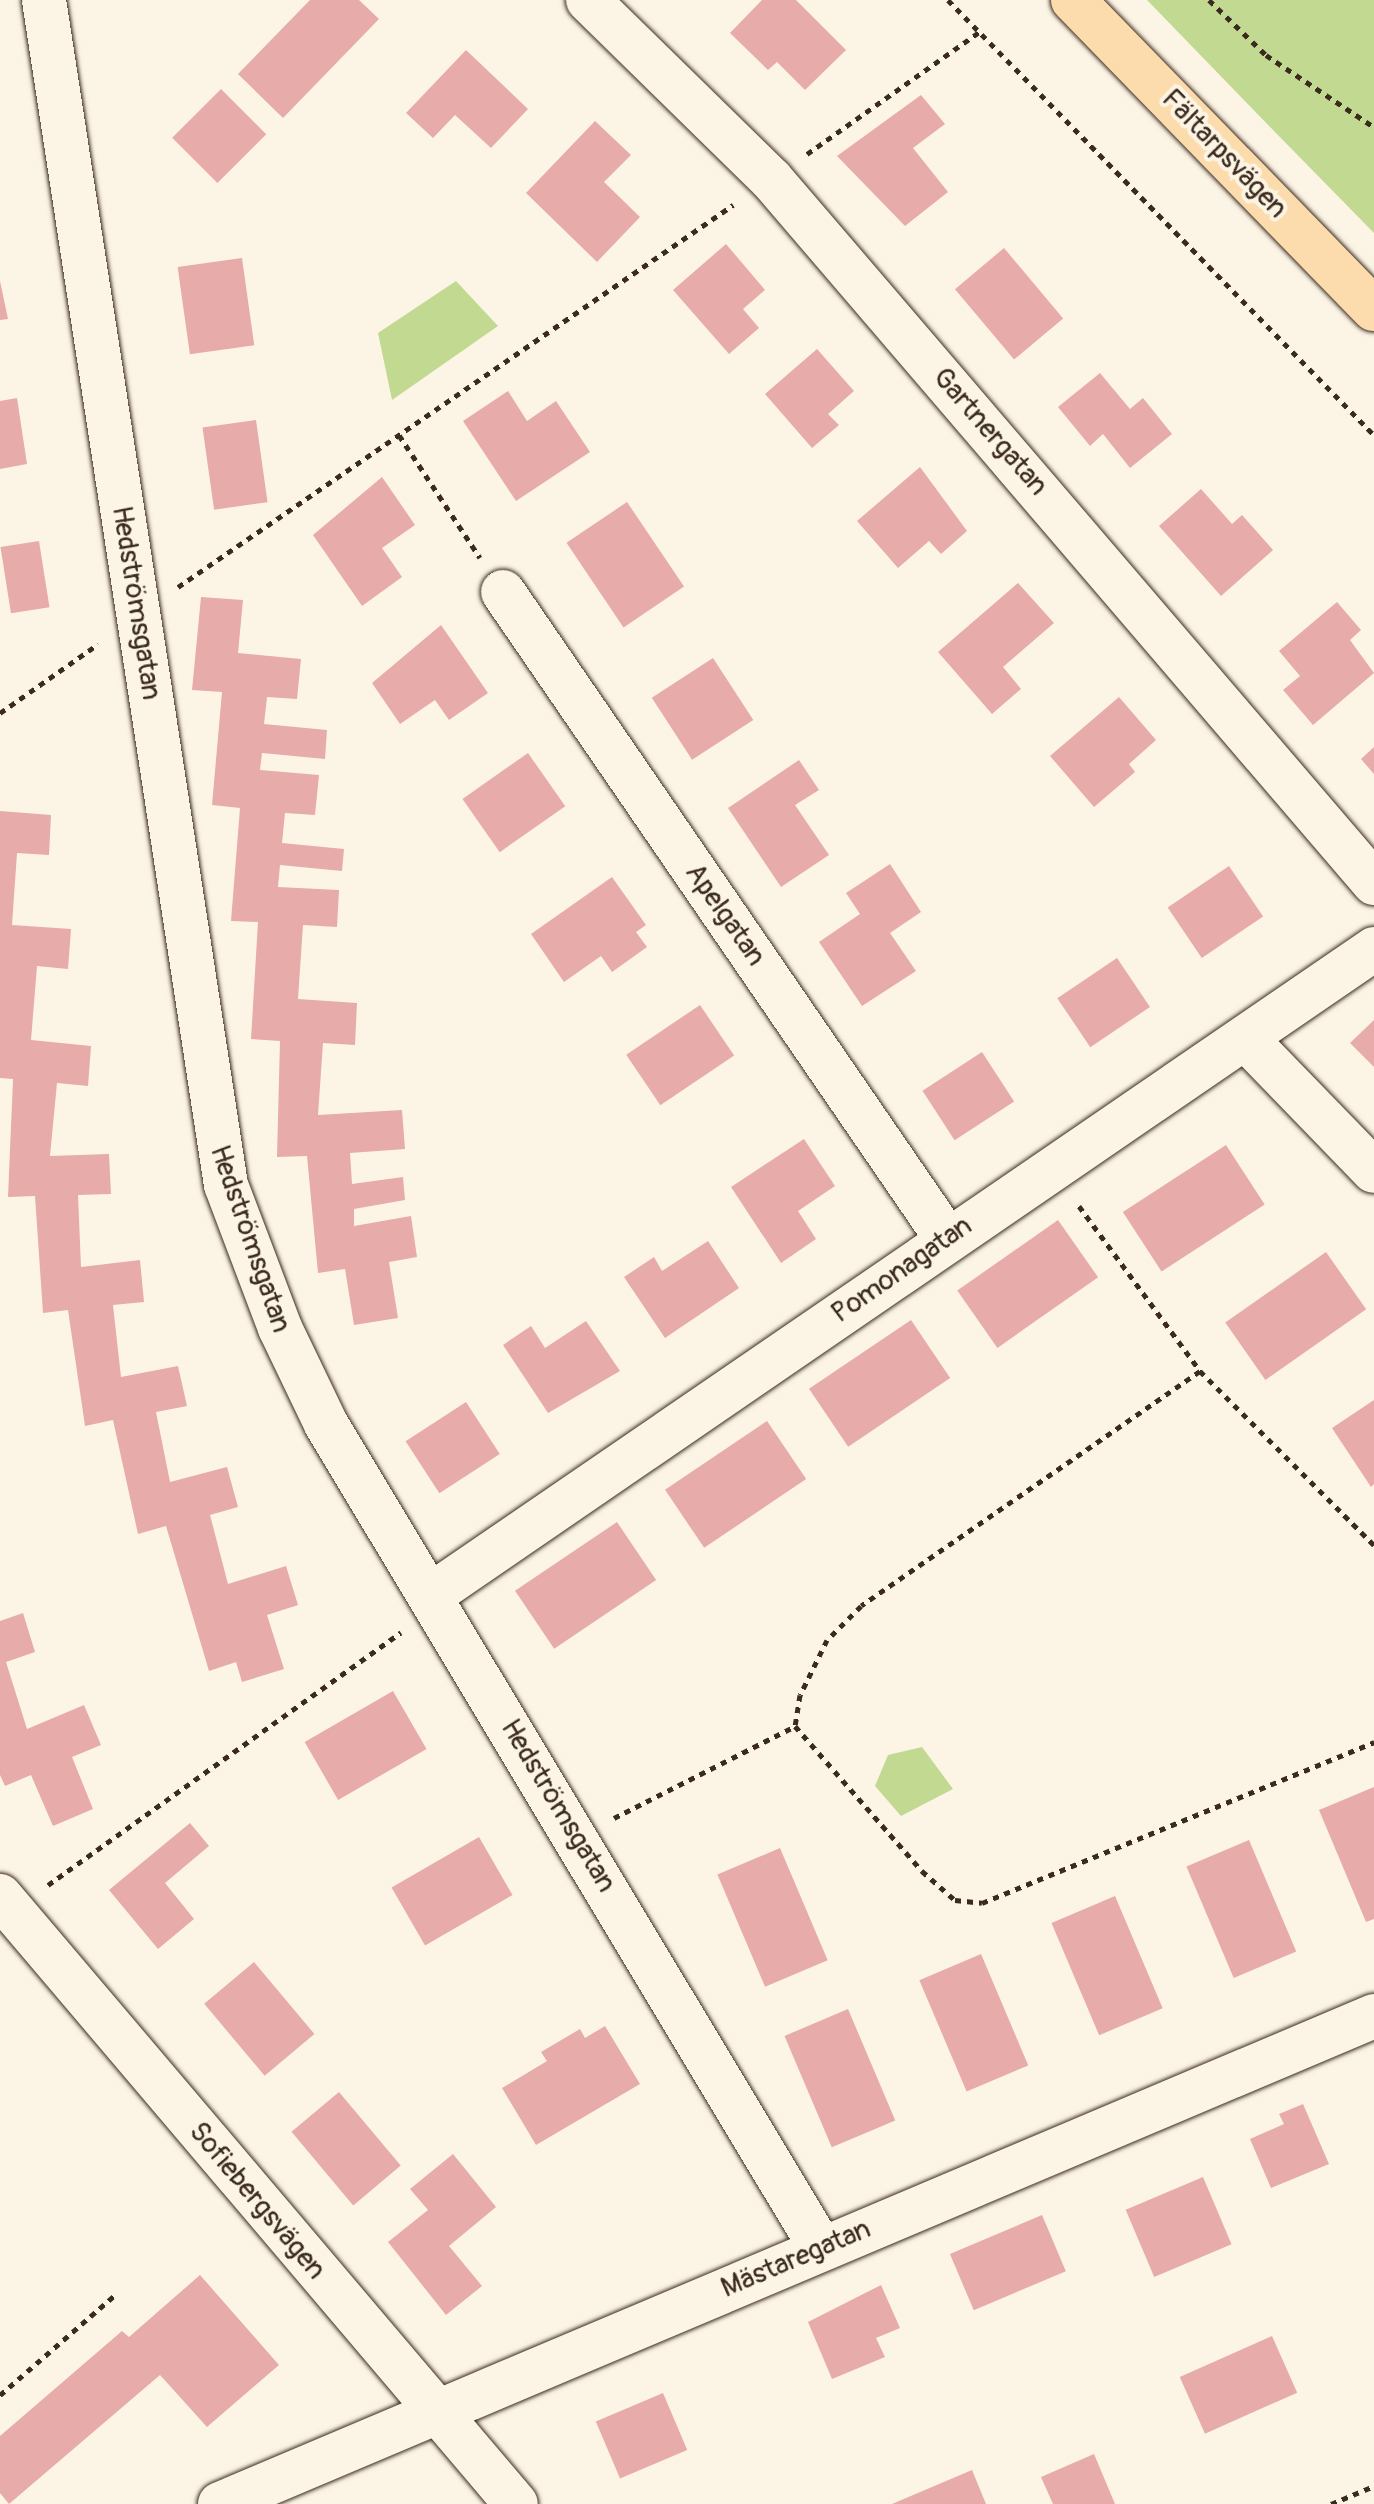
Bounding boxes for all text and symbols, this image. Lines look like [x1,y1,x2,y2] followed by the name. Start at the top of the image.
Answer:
[1154,83,1294,225] street label: Fältarpsvägen
[925,361,1055,503] street label: Gartnergatan
[104,504,168,702] street label: Hedströmsgatan
[678,857,772,973] street label: Apelgatan
[202,1141,298,1337] street label: Hedströmsgatan
[825,1209,979,1331] street label: Pomonagatan
[493,1713,623,1899] street label: Hedströmsgatan
[182,2116,332,2286] street label: Sofiebergsvägen
[716,2212,876,2306] street label: Mästaregatan

